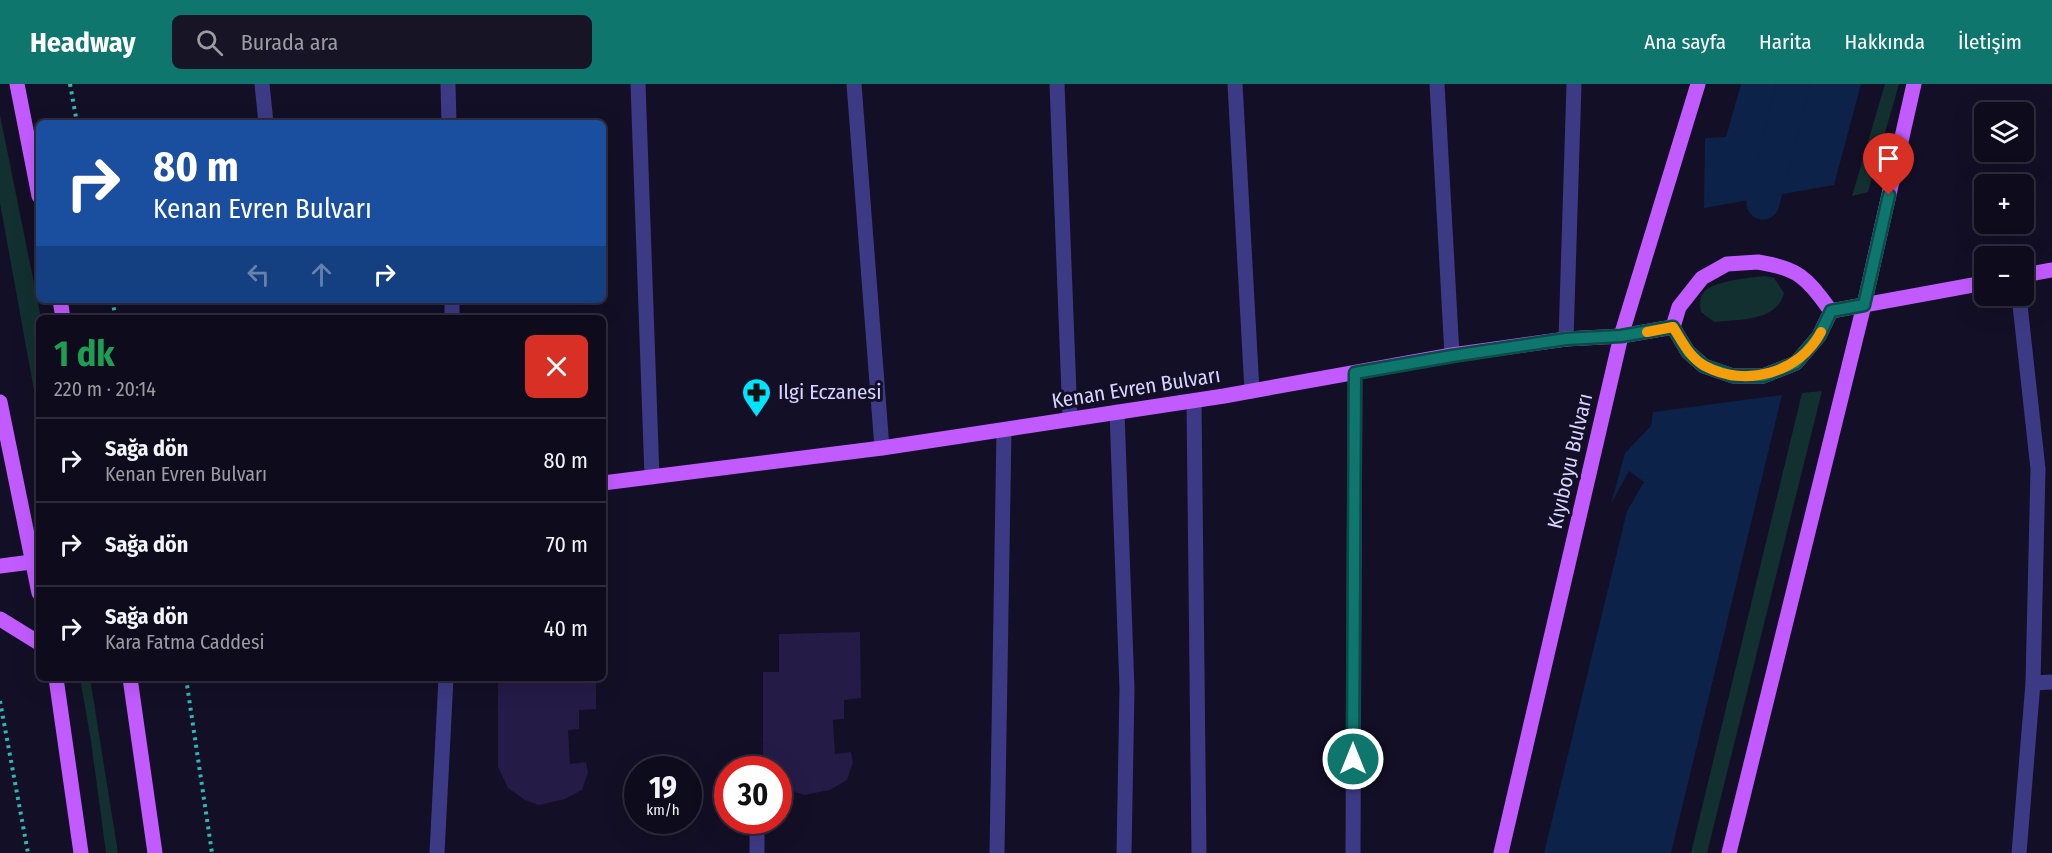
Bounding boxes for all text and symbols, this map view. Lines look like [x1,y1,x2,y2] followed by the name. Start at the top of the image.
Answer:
[172,15,592,69] search box
[30,26,136,59] text: Headway
[193,26,226,59] icon: search
[241,29,338,56] text: Burada ara
[1644,29,1726,55] text: Ana sayfa
[1759,29,1812,55] text: Harita
[1845,29,1925,55] text: Hakkında
[1958,29,2022,55] text: İletişim
[1974,102,2034,306] map controls
[1974,102,2034,162] button: layers
[1863,133,1914,195] pin
[153,142,239,192] text: 80 m
[1872,142,1905,175] icon: arrive
[54,144,132,222] icon: right
[1974,174,2034,234] button: +
[153,193,372,225] text: Kenan Evren Bulvarı
[1974,246,2034,306] button: −
[242,258,275,291] icon: left
[305,258,338,291] icon: ahead
[368,258,401,291] icon: right
[54,332,115,376] text: 1 dk
[525,335,588,398] button: close
[1050,362,1222,414] street label: Kenan Evren Bulvarı
[741,376,773,418] pharmacy icon: Ilgi Eczanesi
[54,377,156,401] text: 220 m · 20:14
[778,379,882,405] place label: Ilgi Eczanesi
[1542,391,1598,531] street label: Kıyıboyu Bulvarı
[105,435,188,462] text: Sağa dön
[54,444,87,477] icon: right
[543,447,588,474] text: 80 m
[105,462,267,486] text: Kenan Evren Bulvarı
[54,528,87,561] icon: right
[105,531,188,558] text: Sağa dön
[546,531,588,558] text: 70 m
[105,603,188,630] text: Sağa dön
[54,612,87,645] icon: right
[544,615,588,642] text: 40 m
[105,630,265,654] text: Kara Fatma Caddesi
[1321,727,1385,791] position arrow
[714,756,792,834] speed limit sign: 30
[649,770,677,806] text: 19
[646,801,680,819] text: km/h

